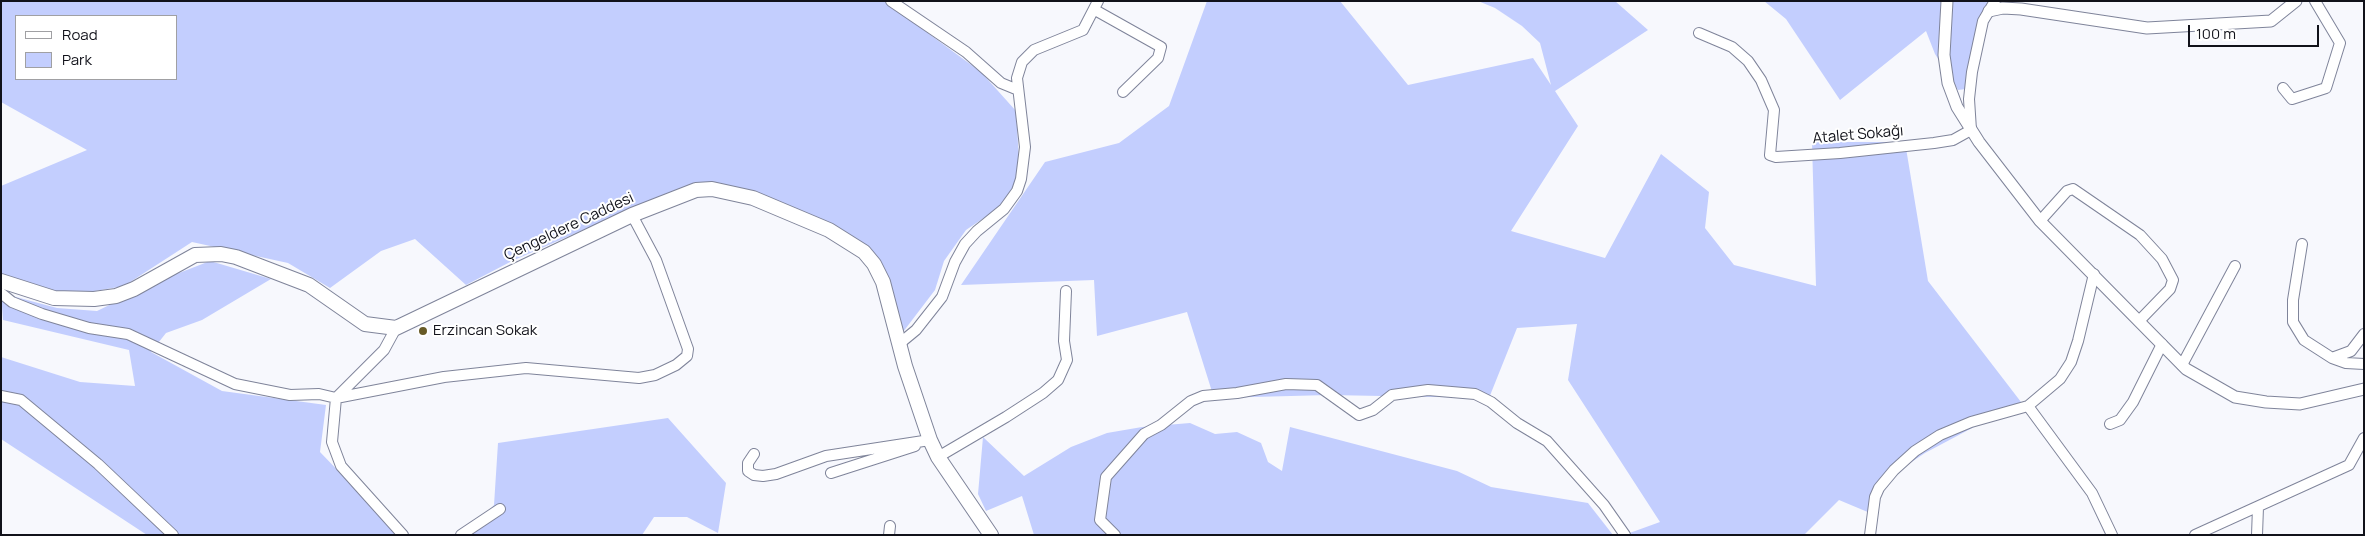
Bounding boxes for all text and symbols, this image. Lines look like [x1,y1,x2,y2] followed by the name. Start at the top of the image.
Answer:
[15,15,178,80] legend
[2190,15,2321,47] scale bar
[2196,23,2236,44] text: 100 m
[62,24,98,45] text: Road
[62,49,92,70] text: Park
[1812,122,1904,148] street label: Atalet Sokağı
[501,189,637,265] street label: Çengeldere Caddesi
[433,322,537,340] place label: Erzincan Sokak
[417,325,429,337] marker: Erzincan Sokak

